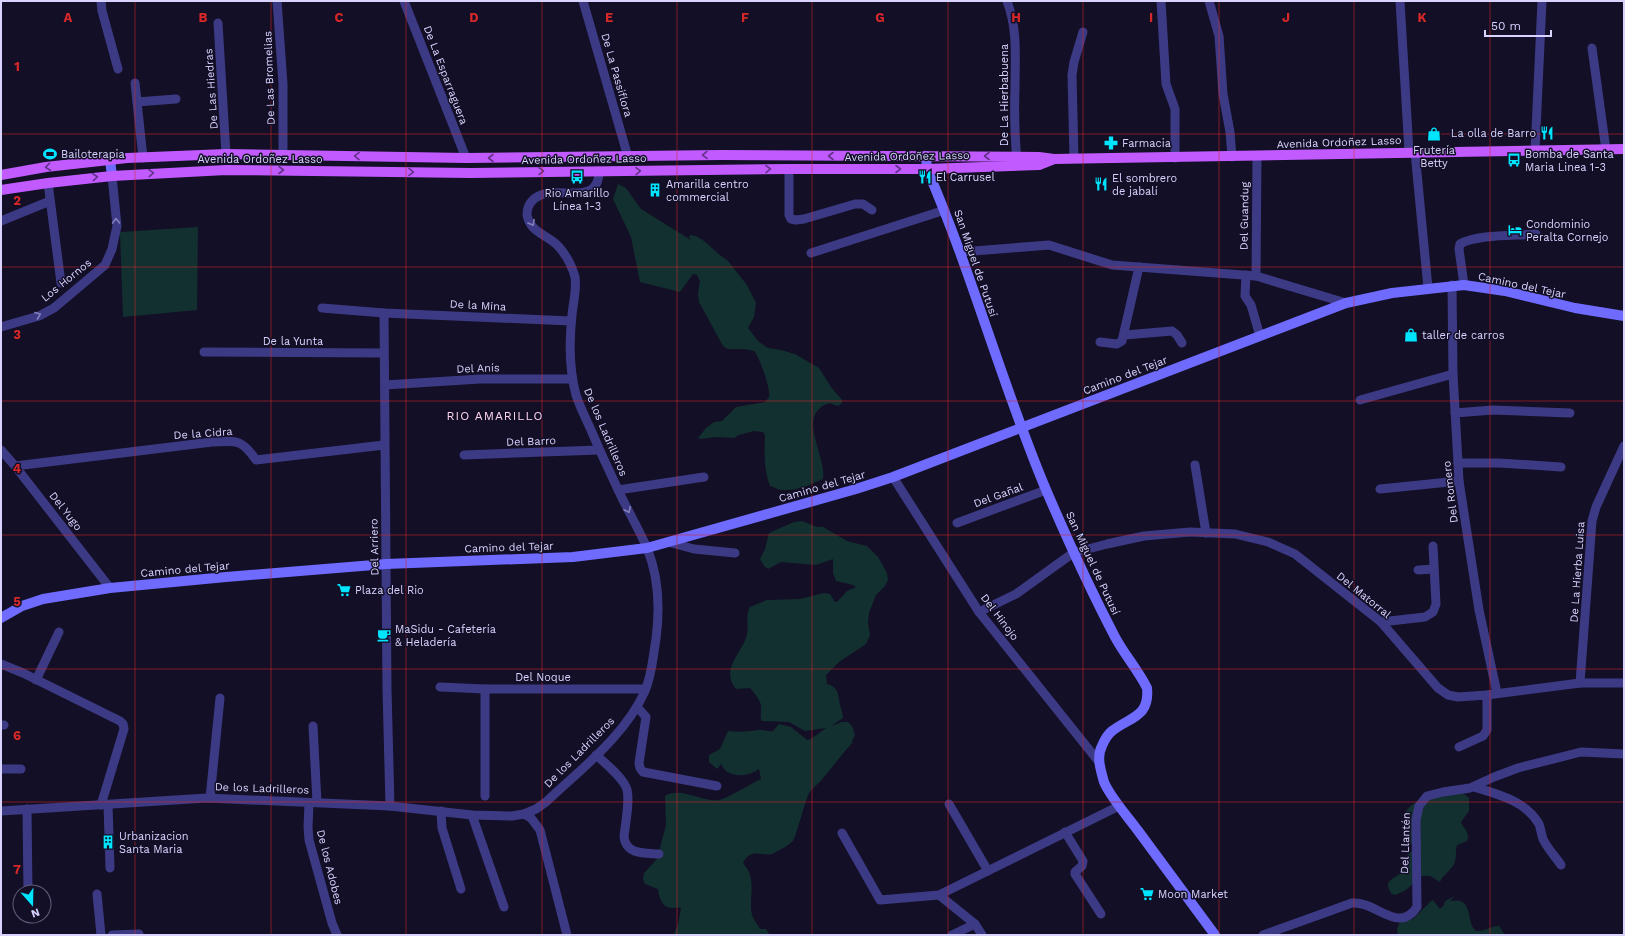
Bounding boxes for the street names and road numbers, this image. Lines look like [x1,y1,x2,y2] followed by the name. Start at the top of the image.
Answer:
[421,24,470,126] street label: De La Esparraguera
[261,31,278,125] street label: De Las Bromelias
[598,32,635,119] street label: De La Passiflora
[998,44,1011,146] street label: De La Hierbabuena
[202,48,221,130] street label: De Las Hiedras
[1276,134,1402,151] street label: Avenida Ordoñez Lasso
[844,149,970,164] street label: Avenida Ordoñez Lasso
[521,152,647,167] street label: Avenida Ordoñez Lasso
[197,153,323,166] street label: Avenida Ordoñez Lasso
[1237,182,1252,250] street label: Del Guandug
[951,208,1000,318] street label: San Miguel de Putusí
[39,256,94,305] street label: Los Hornos
[1477,270,1567,301] street label: Camino del Tejar
[449,298,507,313] street label: De la Mina
[263,335,323,348] street label: De la Yunta
[1081,353,1170,398] street label: Camino del Tejar
[456,361,500,376] street label: Del Anís
[581,386,630,478] street label: De los Ladrilleros
[173,425,233,442] street label: De la Cidra
[506,434,556,449] street label: Del Barro
[1440,460,1461,524] street label: Del Romero
[777,468,867,505] street label: Camino del Tejar
[972,480,1025,510] street label: Del Gañal
[46,489,85,533] street label: Del Yugo
[1063,510,1122,617] street label: San Miguel de Putusí
[368,518,381,576] street label: Del Arriero
[1567,521,1588,623] street label: De La Hierba Luisa
[464,539,554,556] street label: Camino del Tejar
[140,559,231,580] street label: Camino del Tejar
[1334,570,1394,622] street label: Del Matorral
[978,591,1021,643] street label: Del Hinojo
[515,671,571,684] street label: Del Noque
[541,714,617,790] street label: De los Ladrilleros
[215,780,310,797] street label: De los Ladrilleros
[1398,812,1413,874] street label: Del Llantén
[314,828,345,906] street label: De los Adobes

